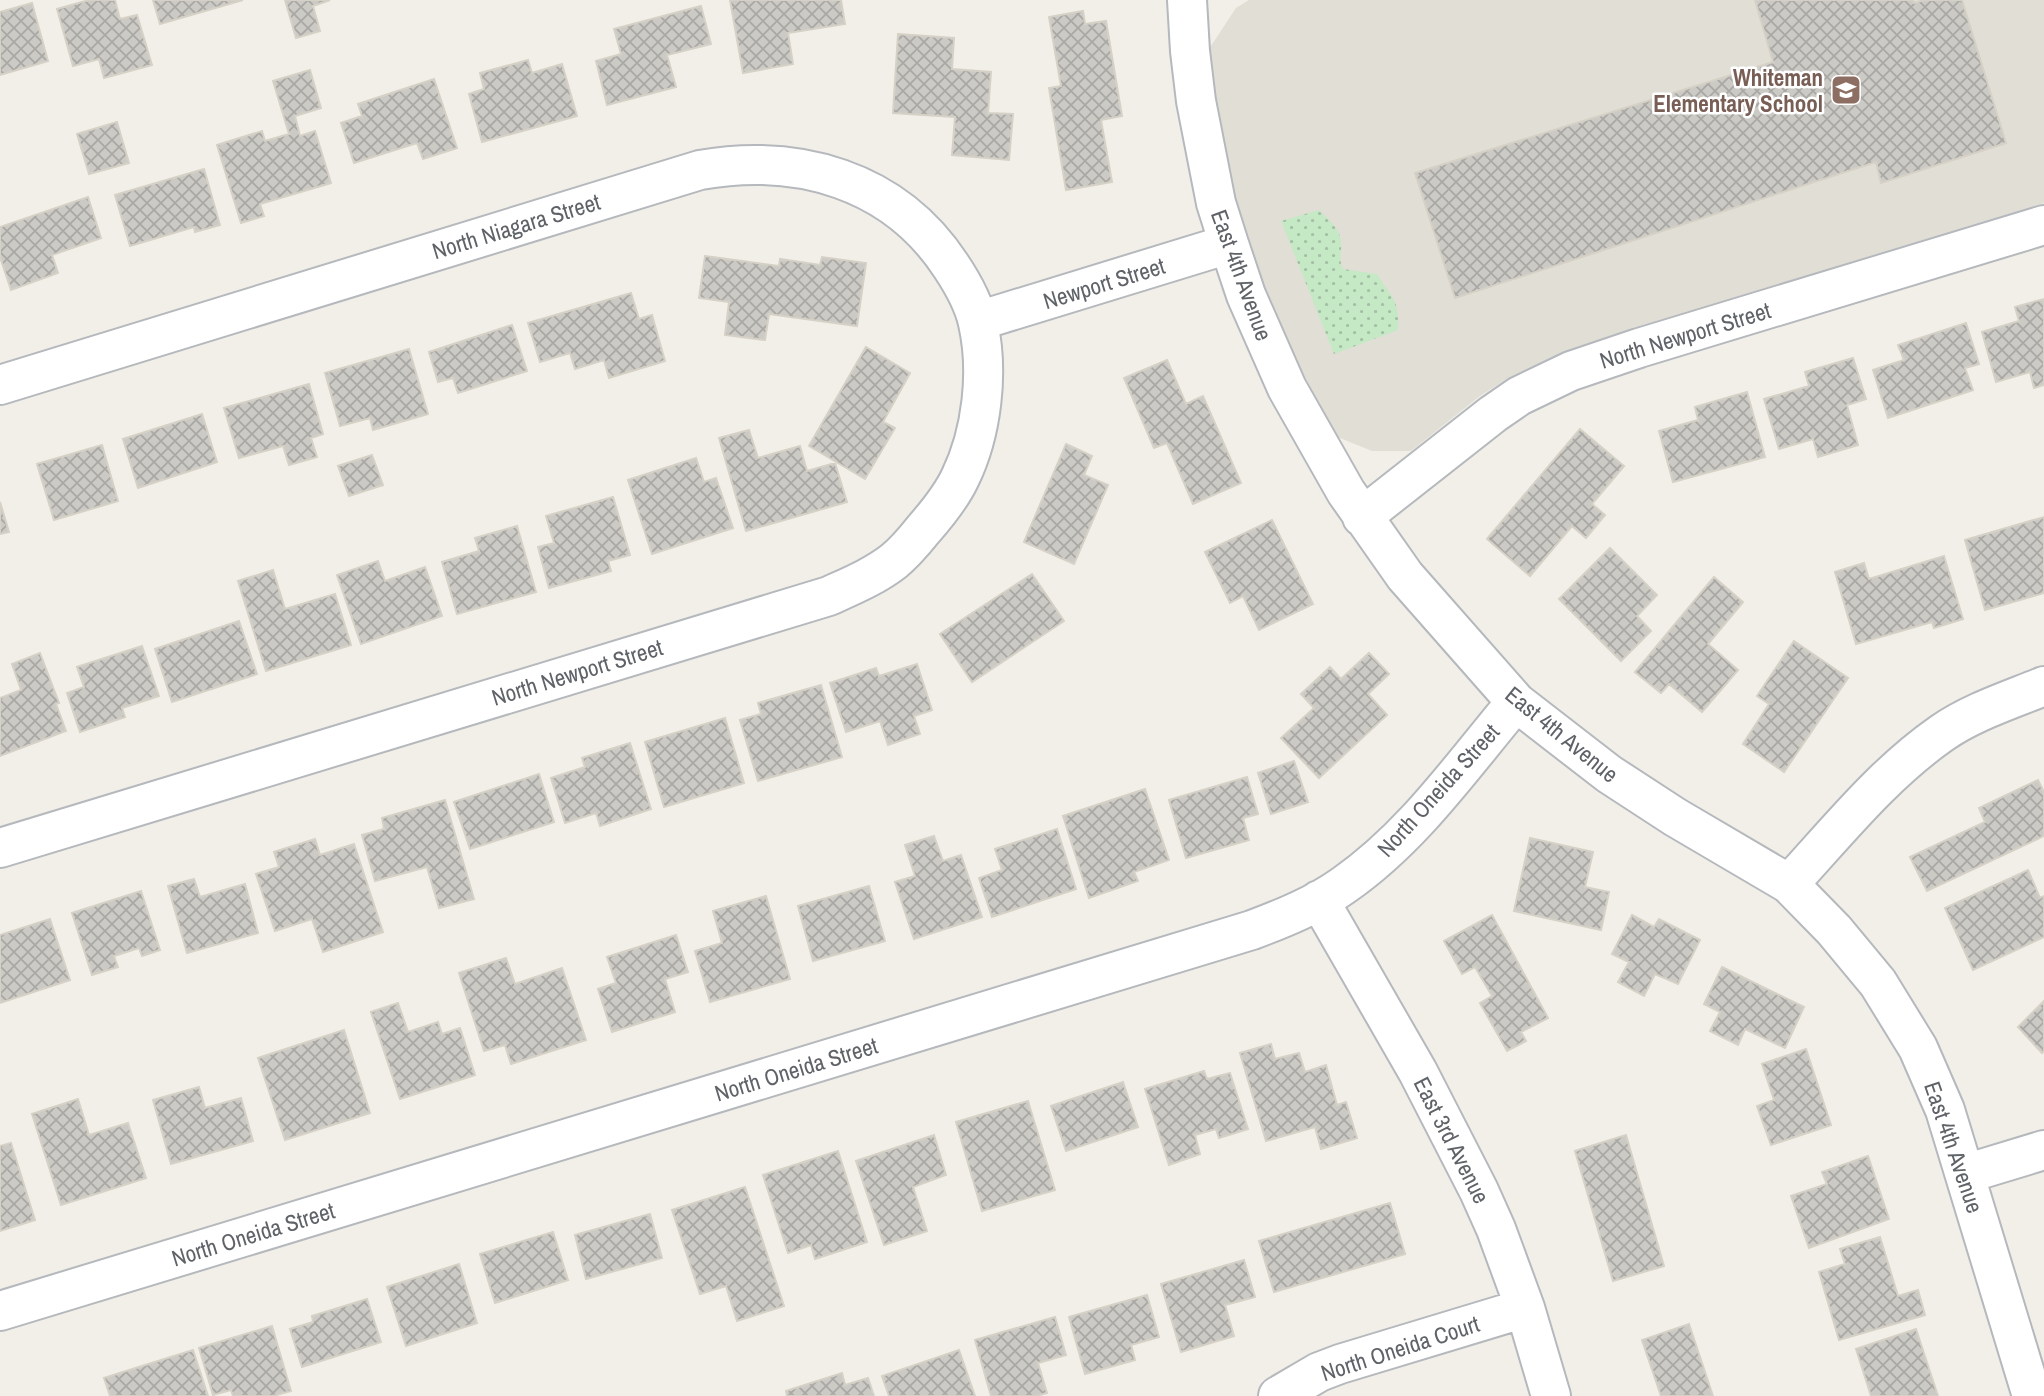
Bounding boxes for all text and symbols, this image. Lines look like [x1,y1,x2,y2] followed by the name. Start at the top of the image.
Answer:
[1653,62,1823,119] place label: Whiteman Elementary School
[1829,73,1863,107] school or university icon: Whiteman Elementary School
[428,186,604,266] street label: North Niagara Street
[1204,205,1280,345] street label: East 4th Avenue
[1039,250,1169,316] street label: Newport Street
[1596,294,1774,376] street label: North Newport Street
[488,631,666,713] street label: North Newport Street
[1499,679,1625,789] street label: East 4th Avenue
[1370,717,1506,863] street label: North Oneida Street
[711,1029,881,1109] street label: North Oneida Street
[1407,1071,1497,1209] street label: East 3rd Avenue
[1917,1077,1991,1217] street label: East 4th Avenue
[168,1194,338,1274] street label: North Oneida Street
[1317,1308,1483,1388] street label: North Oneida Court

